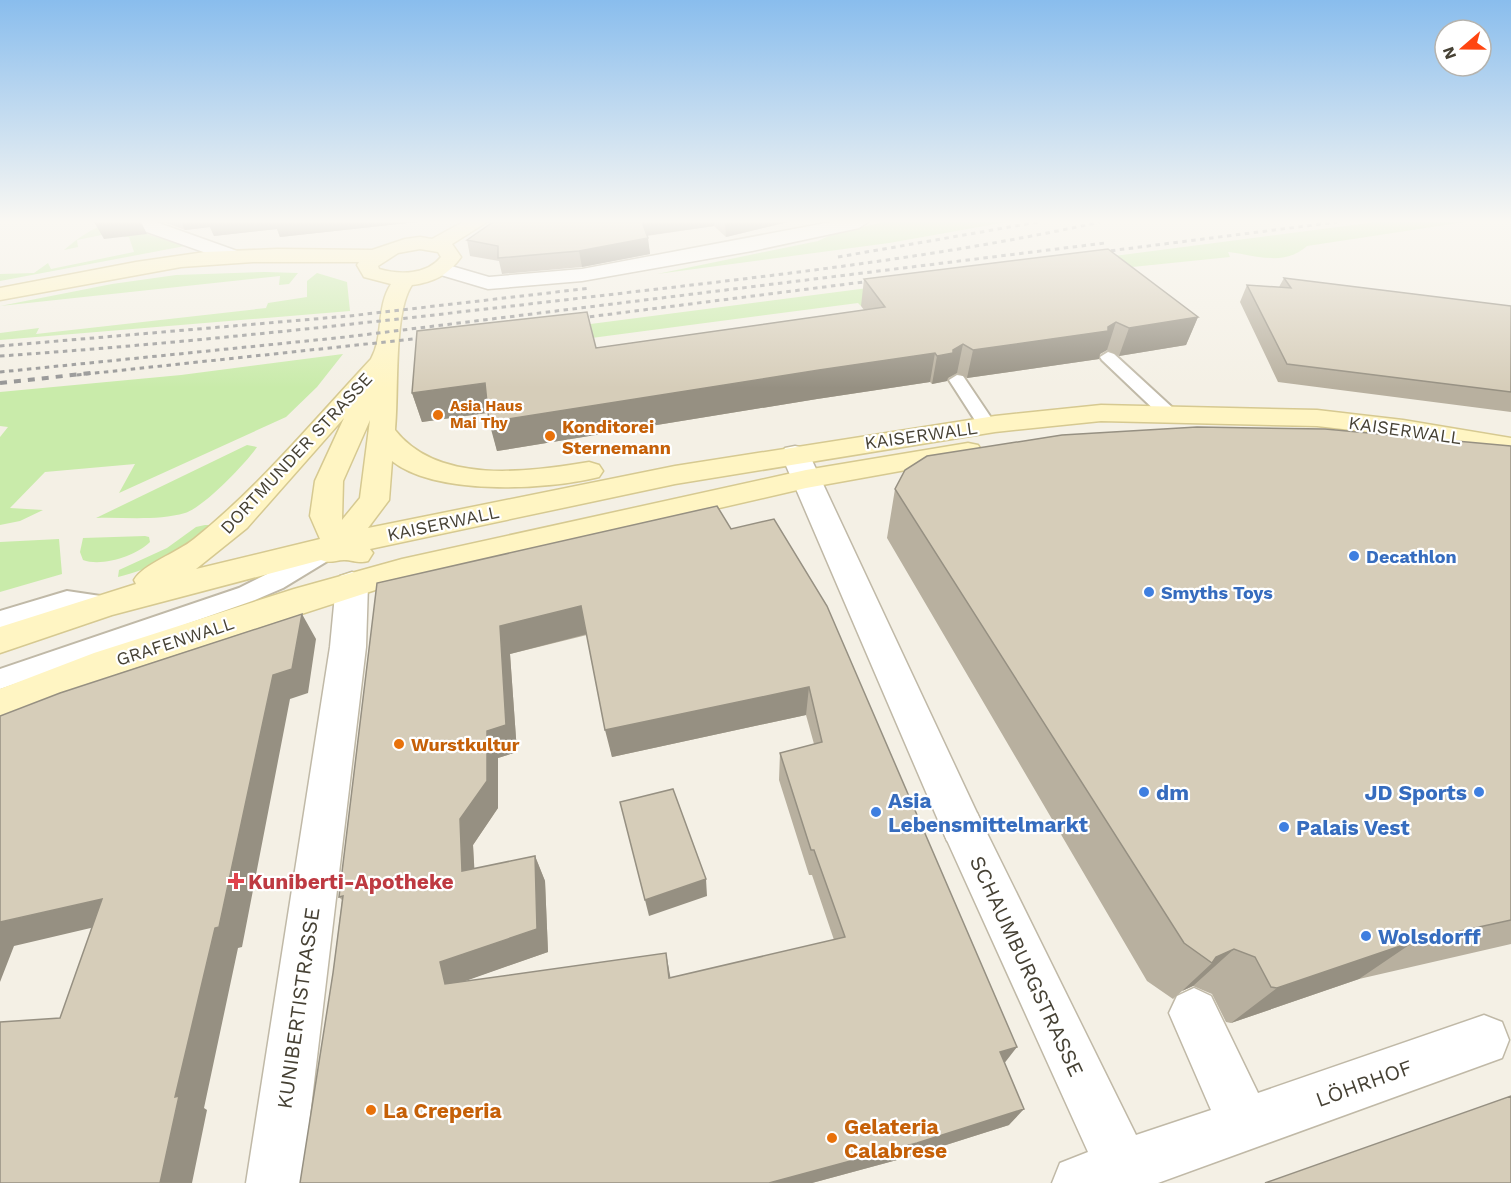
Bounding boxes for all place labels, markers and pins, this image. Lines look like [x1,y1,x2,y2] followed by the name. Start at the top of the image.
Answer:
[450,397,522,432] place label: Asia Haus Mai Thy
[431,408,445,422] marker: Asia Haus Mai Thy
[562,416,671,458] place label: Konditorei Sternemann
[543,429,557,443] marker: Konditorei Sternemann
[1366,546,1457,567] place label: Decathlon
[1347,549,1361,563] marker: Decathlon
[1161,582,1273,603] place label: Smyths Toys
[1142,585,1156,599] marker: Smyths Toys
[411,734,520,755] place label: Wurstkultur
[392,737,406,751] marker: Wurstkultur
[1156,780,1189,805] place label: dm
[1365,780,1467,805] place label: JD Sports
[1137,785,1151,799] marker: dm
[1472,785,1486,799] marker: JD Sports
[888,788,1088,837] place label: Asia Lebensmittelmarkt
[869,805,883,819] marker: Asia Lebensmittelmarkt
[1296,815,1410,840] place label: Palais Vest
[1277,820,1291,834] marker: Palais Vest
[248,869,454,894] place label: Kuniberti-Apotheke
[229,874,243,888] marker: Kuniberti-Apotheke
[1378,924,1481,949] place label: Wolsdorff
[1359,929,1373,943] marker: Wolsdorff
[383,1098,502,1123] place label: La Creperia
[364,1103,378,1117] marker: La Creperia
[844,1114,947,1163] place label: Gelateria Calabrese
[825,1131,839,1145] marker: Gelateria Calabrese

